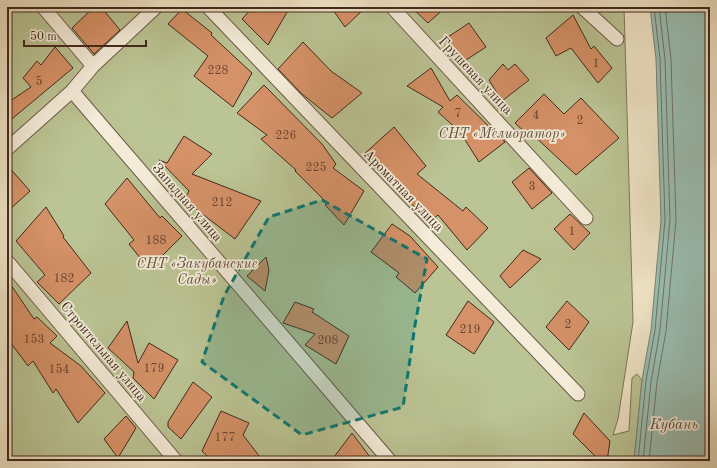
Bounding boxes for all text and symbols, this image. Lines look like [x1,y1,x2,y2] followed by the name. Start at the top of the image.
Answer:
[24,22,146,48] scale bar
[30,30,57,43] text: 50 m
[436,34,515,118] street label: Грушевая улица
[593,58,599,70] house number: 1
[208,65,228,77] house number: 228
[36,75,43,88] house number: 5
[455,108,461,120] house number: 7
[533,110,540,122] house number: 4
[577,115,583,127] house number: 2
[439,127,565,142] park label: СНТ «Мелиоратор»
[276,130,296,142] house number: 226
[361,147,446,234] street label: Ароматная улица
[150,161,225,245] street label: Западная улица
[306,161,326,174] house number: 225
[529,181,535,193] house number: 3
[212,197,232,209] house number: 212
[569,226,575,238] house number: 1
[146,235,166,247] house number: 188
[137,256,258,287] park label: СНТ «Закубанские Сады»
[54,273,74,285] house number: 182
[58,299,149,404] street label: Строительная улица
[565,319,571,331] house number: 2
[460,324,480,336] house number: 219
[24,333,44,346] house number: 153
[318,335,338,347] house number: 208
[49,363,69,376] house number: 154
[144,363,164,375] house number: 179
[649,417,698,433] water label: Кубань
[215,432,235,444] house number: 177

